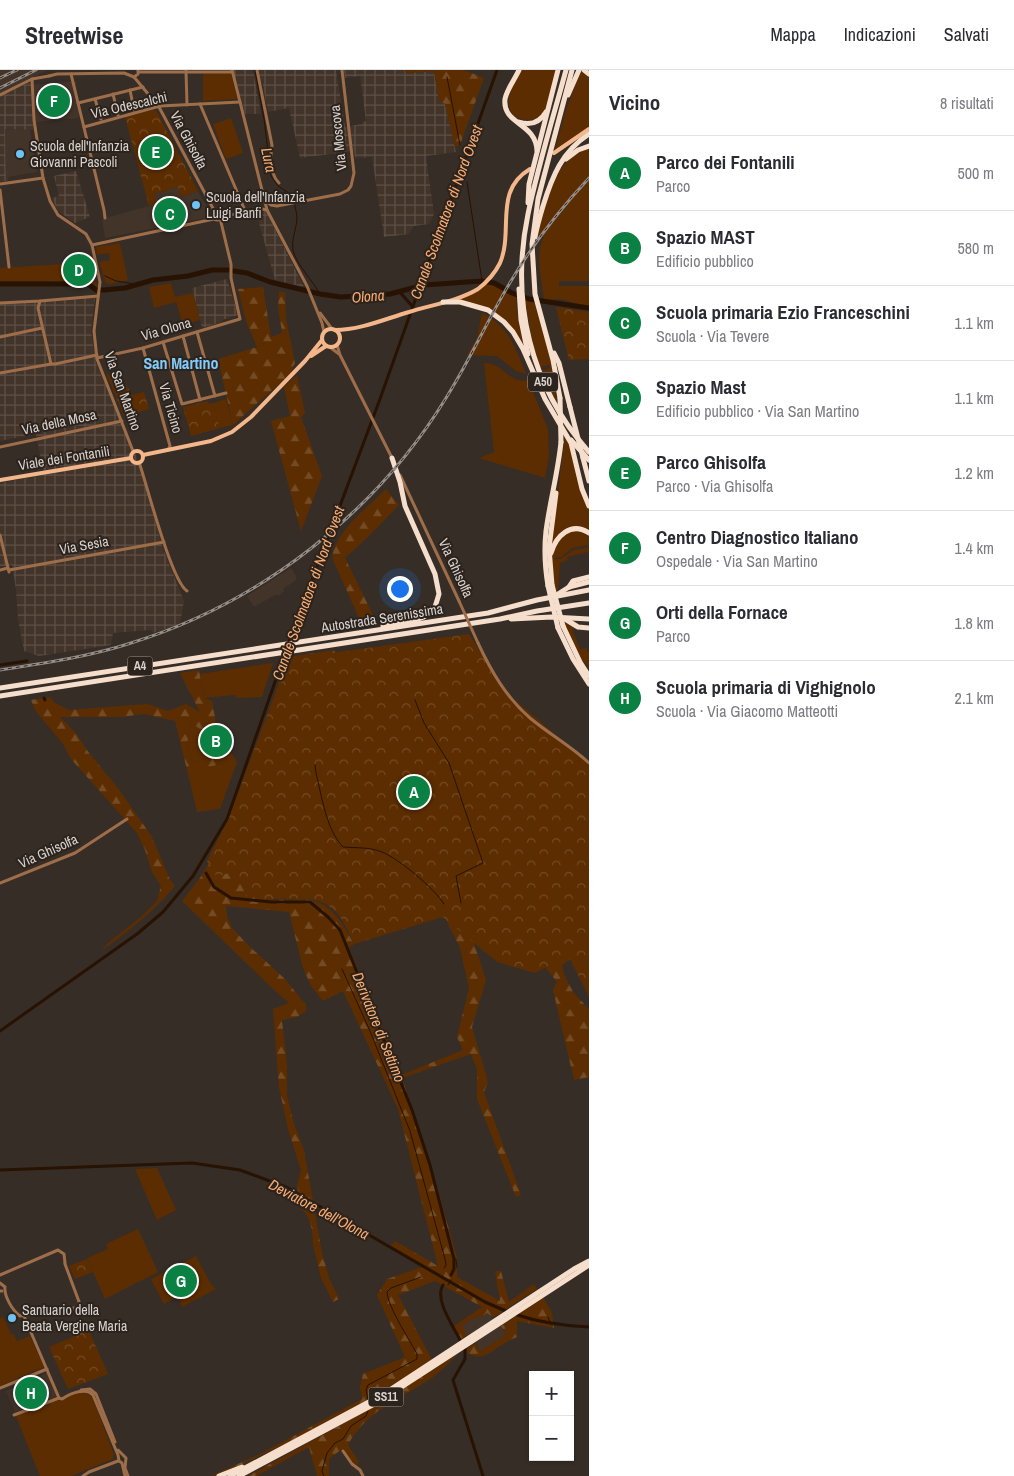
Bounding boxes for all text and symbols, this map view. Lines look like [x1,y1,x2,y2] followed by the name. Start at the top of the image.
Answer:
[25,19,123,51] text: Streetwise
[771,22,816,47] text: Mappa
[844,22,916,47] text: Indicazioni
[944,22,989,47] text: Salvati
[38,82,70,120] pin: F
[89,87,169,123] street label: Via Odescalchi
[609,88,660,117] text: Vicino
[940,92,994,114] text: 8 risultati
[326,104,350,172] street label: Via Moscova
[166,108,212,173] street label: Via Ghisolfa
[405,121,488,302] water label: Canale Scolmatore di Nord Ovest
[140,133,172,171] pin: E
[30,137,130,171] place label: Scuola dell'Infanzia Giovanni Pascoli
[256,146,282,174] water label: Lura
[14,148,26,160] marker: Scuola dell'Infanzia Giovanni Pascoli
[656,149,795,175] text: Parco dei Fontanili
[620,162,630,184] text: A
[958,162,994,184] text: 500 m
[656,175,690,197] text: Parco
[206,188,306,222] place label: Scuola dell'Infanzia Luigi Banfi
[154,195,186,233] pin: C
[190,199,202,211] marker: Scuola dell'Infanzia Luigi Banfi
[656,224,755,250] text: Spazio MAST
[620,237,630,259] text: B
[958,237,994,259] text: 580 m
[656,250,754,272] text: Edificio pubblico
[63,251,95,289] pin: D
[351,284,385,308] water label: Olona
[656,299,910,325] text: Scuola primaria Ezio Franceschini
[620,312,630,334] text: C
[955,312,994,334] text: 1.1 km
[139,313,194,345] street label: Via Olona
[656,325,769,347] text: Scuola · Via Tevere
[100,349,146,433] street label: Via San Martino
[143,352,219,374] district label: San Martino
[528,372,558,392] road number: A50
[656,374,746,400] text: Spazio Mast
[155,381,187,435] street label: Via Ticino
[620,387,630,409] text: D
[955,387,994,409] text: 1.1 km
[656,400,859,422] text: Edificio pubblico · Via San Martino
[20,405,99,439] street label: Via della Mosa
[17,442,111,474] street label: Viale dei Fontanili
[656,449,766,475] text: Parco Ghisolfa
[621,462,629,484] text: E
[955,462,994,484] text: 1.2 km
[656,475,773,497] text: Parco · Via Ghisolfa
[267,502,350,683] water label: Canale Scolmatore di Nord Ovest
[656,524,859,550] text: Centro Diagnostico Italiano
[58,532,111,558] street label: Via Sesia
[435,536,478,601] street label: Via Ghisolfa
[621,537,629,559] text: F
[955,537,994,559] text: 1.4 km
[656,550,818,572] text: Ospedale · Via San Martino
[387,576,413,602] your location
[319,599,445,637] street label: Autostrada Serenissima
[656,599,788,625] text: Orti della Fornace
[620,612,630,634] text: G
[955,612,994,634] text: 1.8 km
[656,625,690,647] text: Parco
[128,656,152,676] road number: A4
[656,674,876,700] text: Scuola primaria di Vighignolo
[620,687,630,709] text: H
[955,687,994,709] text: 2.1 km
[656,700,838,722] text: Scuola · Via Giacomo Matteotti
[200,722,232,760] pin: B
[398,773,430,811] pin: A
[16,830,81,872] street label: Via Ghisolfa
[347,969,411,1085] water label: Derivatore di Settimo
[265,1174,373,1244] water label: Deviatore dell'Olona
[165,1262,197,1300] pin: G
[22,1301,128,1335] place label: Santuario della Beata Vergine Maria
[6,1312,18,1324] marker: Santuario della Beata Vergine Maria
[529,1371,574,1461] map controls
[529,1371,574,1416] button: +
[15,1374,47,1412] pin: H
[368,1388,404,1406] road number: SS11
[529,1416,574,1461] button: −

